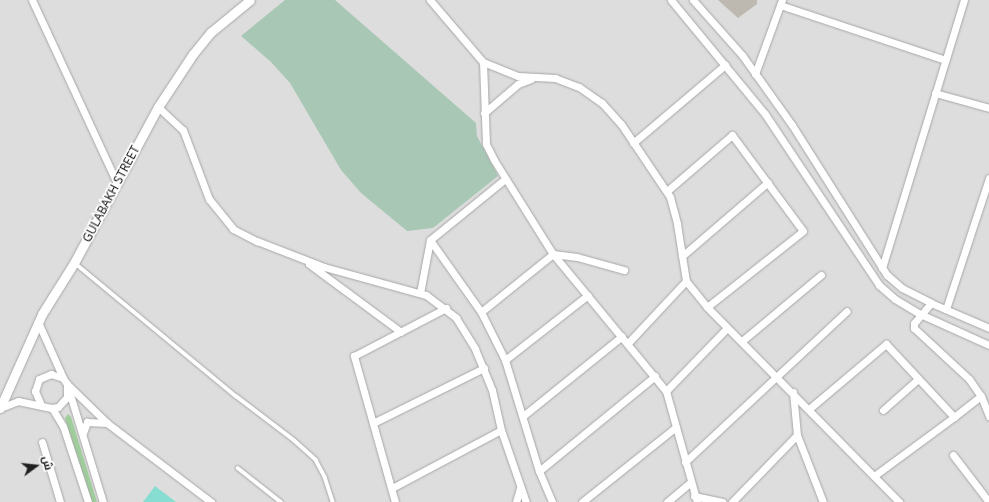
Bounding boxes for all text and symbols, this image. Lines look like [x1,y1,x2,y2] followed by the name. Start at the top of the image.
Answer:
[79,143,143,245] street label: GULABAKH STREET
[16,446,56,486] north arrow
[39,454,57,472] text: ش

